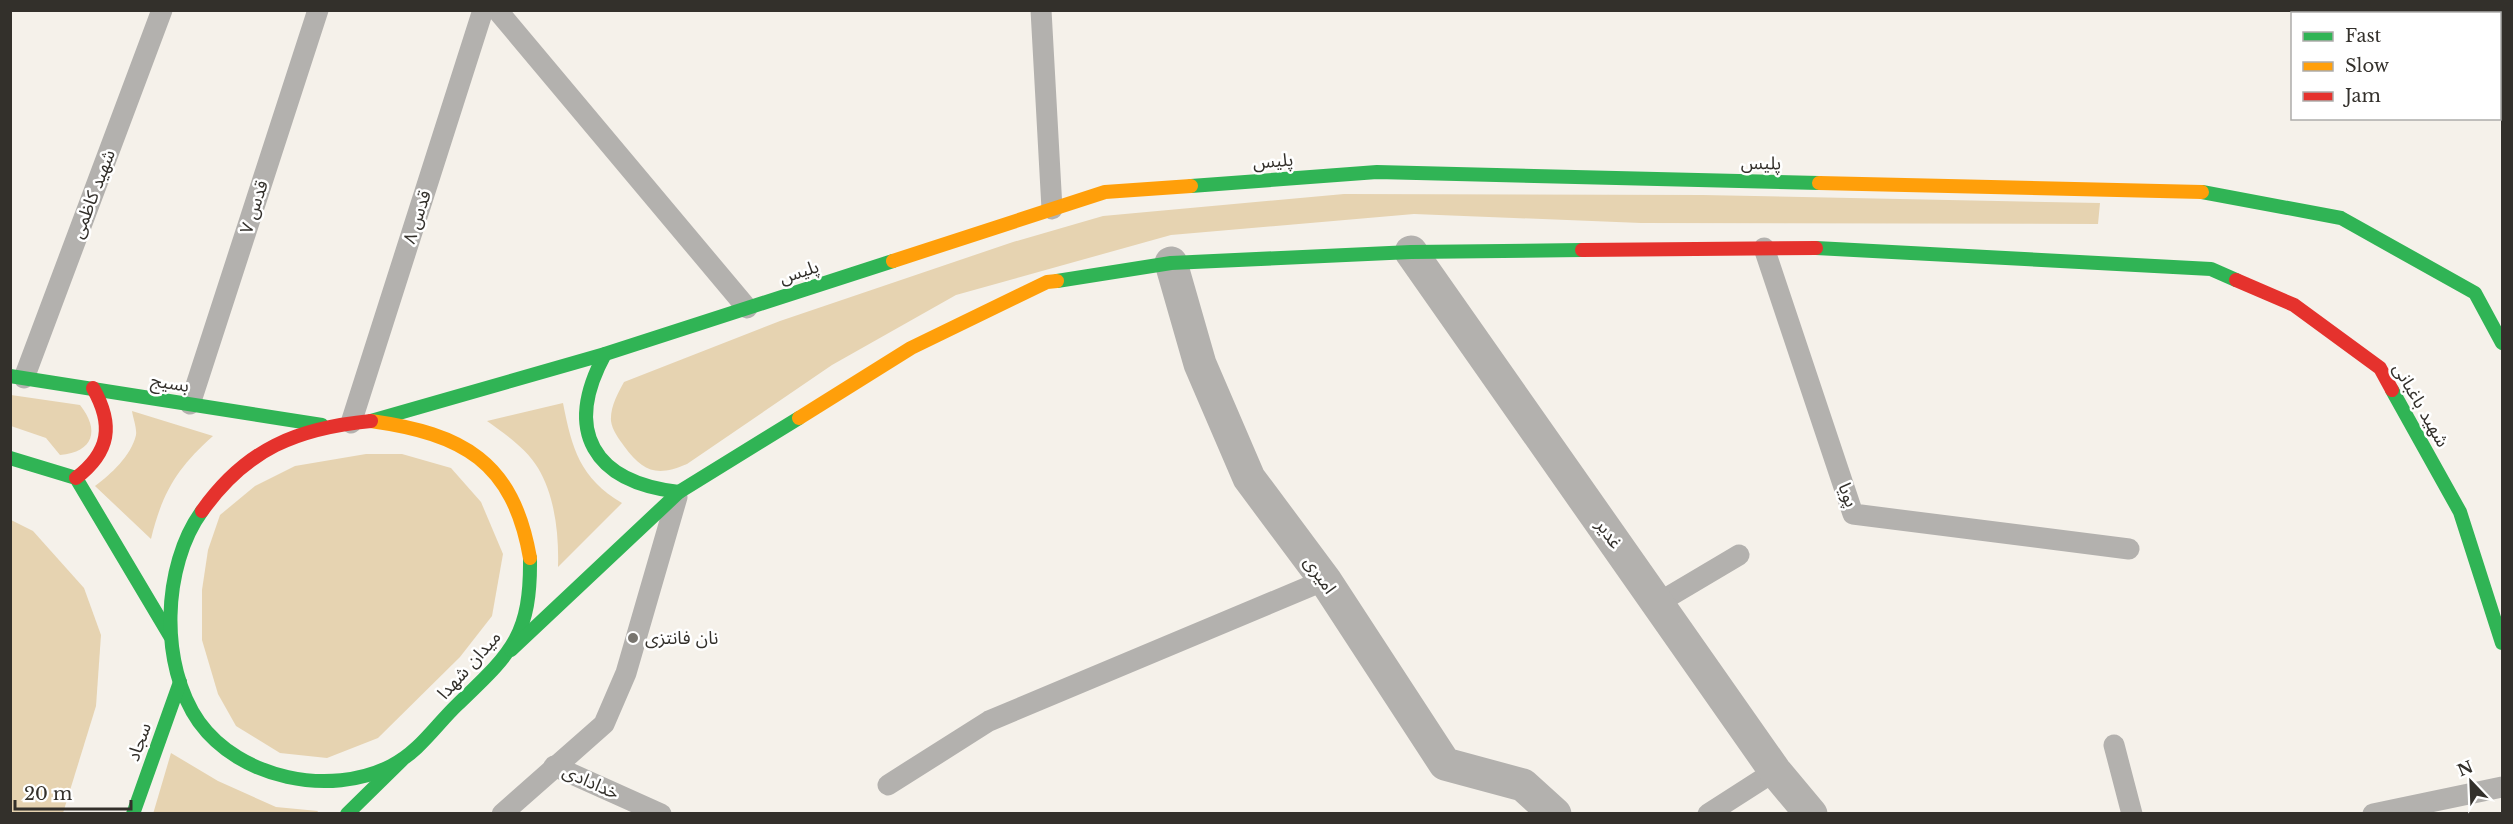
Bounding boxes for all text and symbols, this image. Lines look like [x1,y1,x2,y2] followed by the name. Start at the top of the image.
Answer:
[2291,12,2501,120] legend
[2345,25,2382,47] text: Fast
[2345,55,2390,77] text: Slow
[2343,85,2381,107] text: Jam
[66,147,120,241] street label: شهید کاظمی
[1252,149,1294,174] street label: پلیس
[1741,152,1781,174] street label: پلیس
[235,178,273,236] street label: قدس ۷
[398,188,436,246] street label: قدس ۸
[776,255,822,289] street label: پلیس
[2388,359,2454,451] street label: شهید باغبانی
[149,369,191,399] street label: بسیج
[1833,480,1863,510] street label: پویا
[1590,514,1627,553] street label: غدیر
[1299,552,1341,598] street label: امیری
[433,626,505,704] street label: میدان شهدا
[645,627,718,649] place label: نان فانتزی
[626,631,640,645] marker: نان فانتزی
[122,720,156,764] street label: سجاد
[2441,752,2501,812] north arrow
[2454,756,2476,780] text: N
[559,760,623,804] street label: خدادادی
[15,773,130,811] scale bar
[24,783,72,805] text: 20 m

